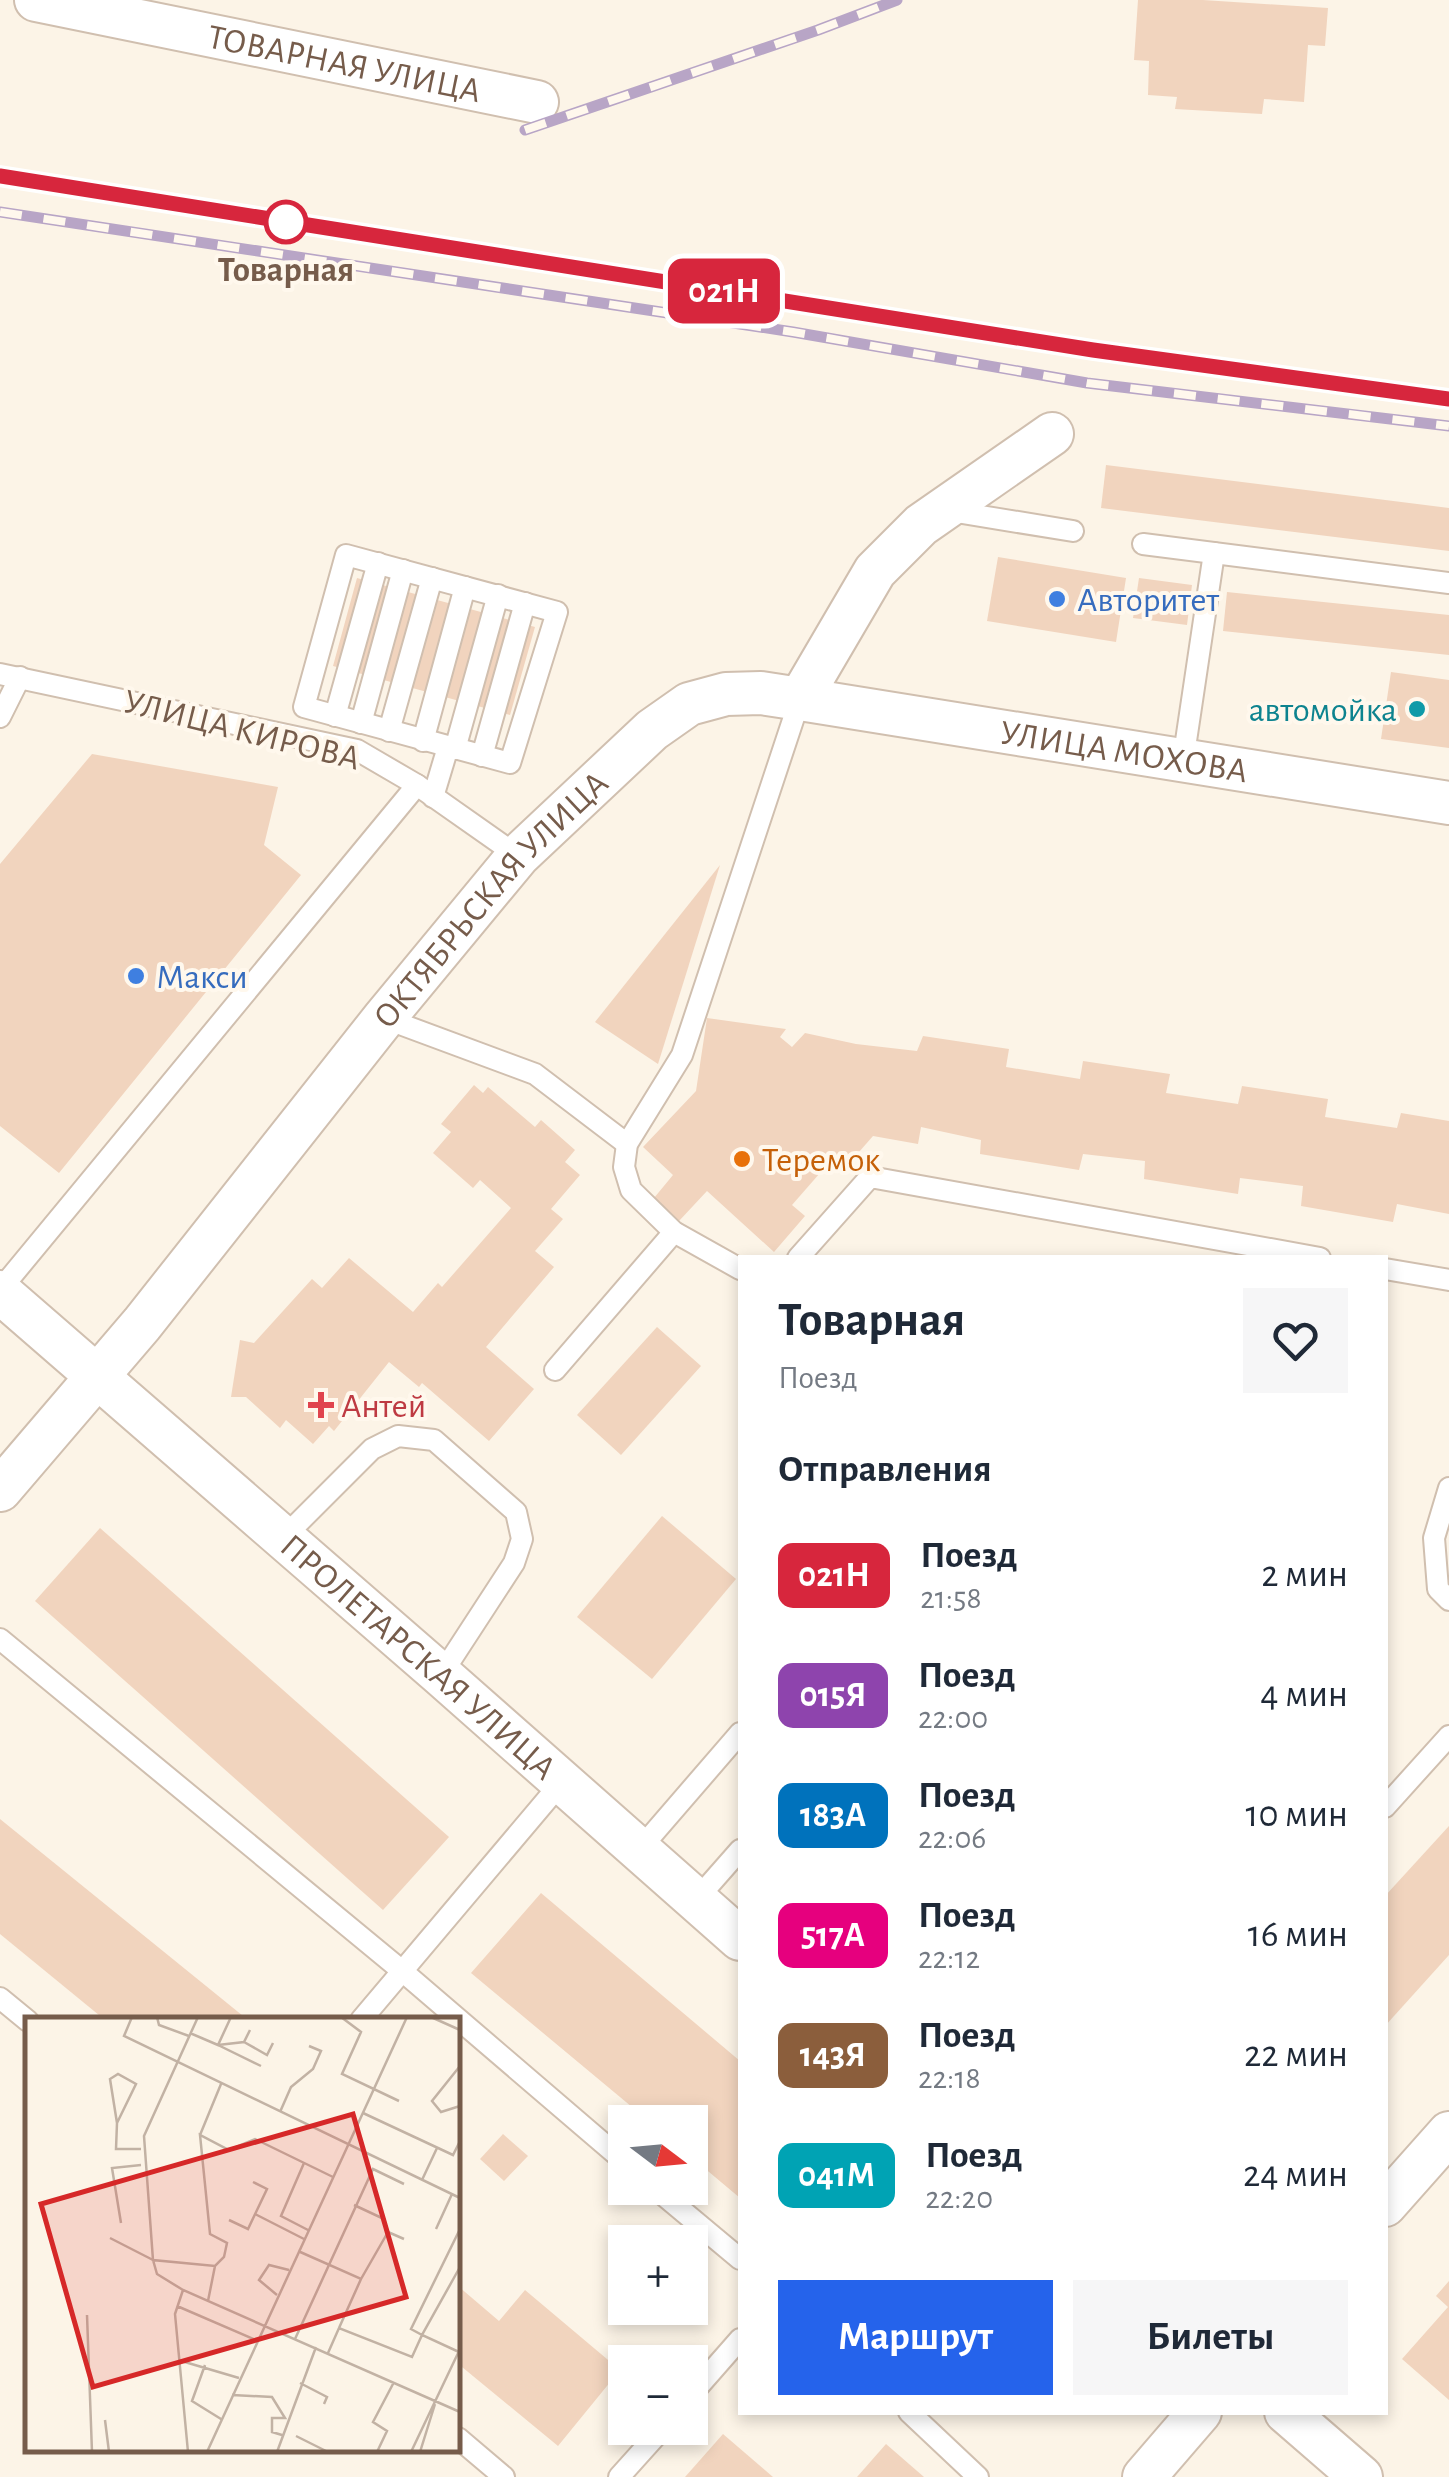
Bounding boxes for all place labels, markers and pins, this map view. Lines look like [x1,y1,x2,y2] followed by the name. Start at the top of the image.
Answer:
[265,201,307,243] marker: Товарная
[218,253,354,288] place label: Товарная
[1077,583,1219,618] place label: Авторитет
[1046,588,1068,610] marker: Авторитет
[1249,693,1397,728] place label: автомойка
[1406,698,1428,720] marker: автомойка
[156,960,248,995] place label: Макси
[125,965,147,987] marker: Макси
[762,1143,880,1178] place label: Теремок
[731,1148,753,1170] marker: Теремок
[341,1389,426,1424] place label: Антей
[310,1394,332,1416] marker: Антей

